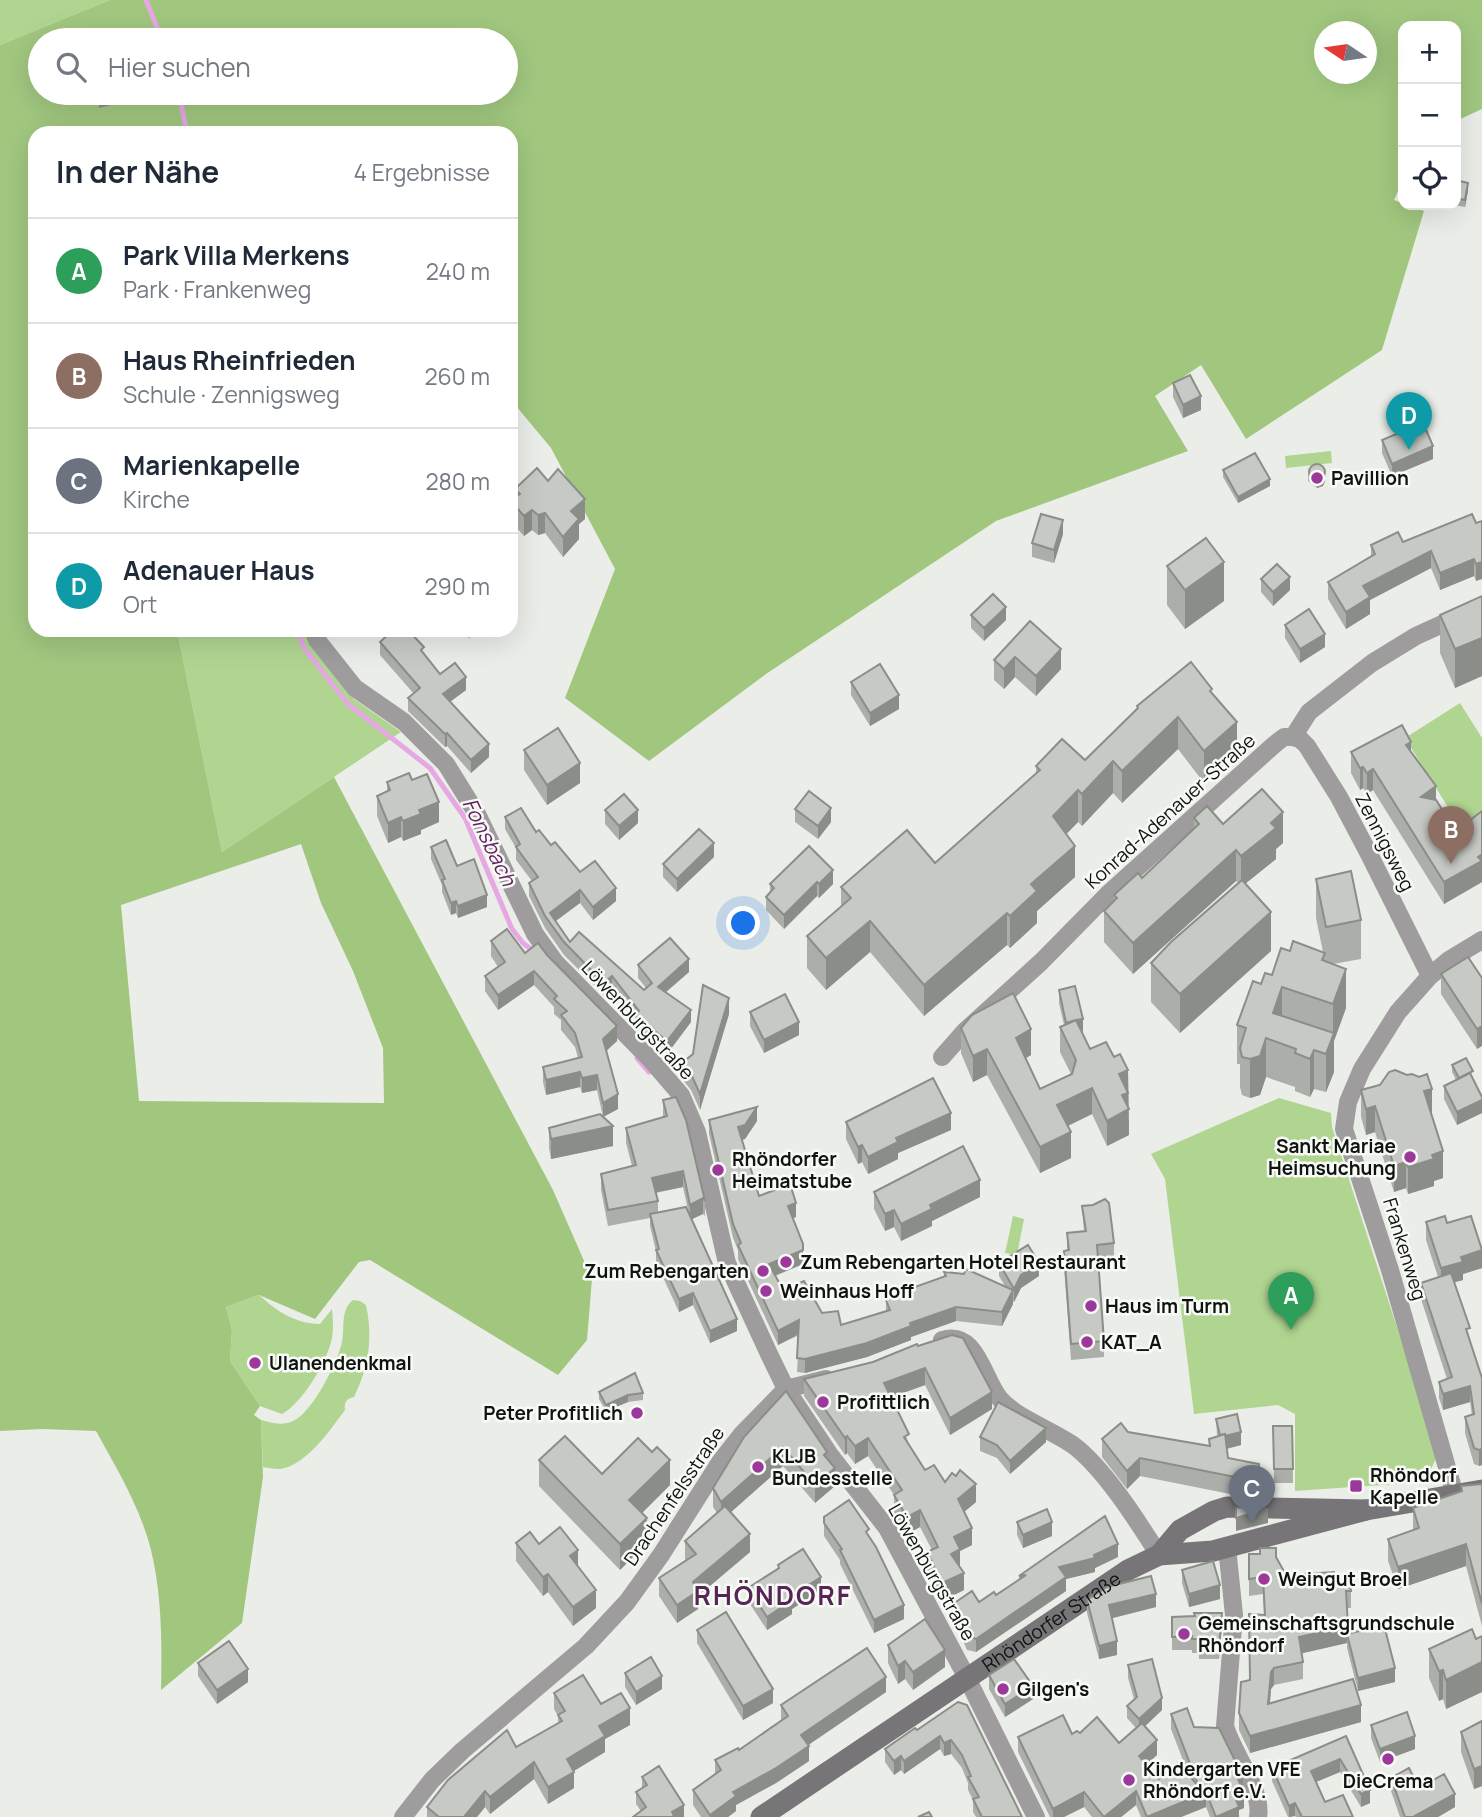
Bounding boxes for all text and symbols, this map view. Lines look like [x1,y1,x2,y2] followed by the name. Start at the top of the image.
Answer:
[1314,21,1377,84] north arrow
[1398,21,1461,210] map controls
[1398,21,1461,84] button: +
[28,28,518,105] search box
[52,48,90,86] icon: search
[108,49,251,85] text: Hier suchen
[1398,84,1461,147] button: −
[1398,147,1461,210] button: locate
[56,151,219,192] text: In der Nähe
[354,156,490,188] text: 4 Ergebnisse
[123,237,350,273] text: Park Villa Merkens
[71,255,87,287] text: A
[426,255,490,287] text: 240 m
[123,273,311,305] text: Park · Frankenweg
[123,342,356,378] text: Haus Rheinfrieden
[72,360,86,392] text: B
[424,360,490,392] text: 260 m
[123,378,340,410] text: Schule · Zennigsweg
[1386,392,1432,450] pin: D
[123,447,300,483] text: Marienkapelle
[71,465,88,497] text: C
[425,465,490,497] text: 280 m
[1331,465,1409,491] place label: Pavillion
[1309,470,1325,486] marker: Pavillion
[123,483,190,515] text: Kirche
[123,552,315,588] text: Adenauer Haus
[71,570,87,602] text: D
[424,570,490,602] text: 290 m
[123,588,157,620] text: Ort
[1079,727,1261,895] street label: Konrad-Adenauer-Straße
[1349,788,1421,896] street label: Zennigsweg
[457,793,524,891] water label: Fonsbach
[1428,806,1474,864] pin: B
[726,906,760,940] your location
[576,955,700,1085] street label: Löwenburgstraße
[1268,1133,1396,1181] place label: Sankt Mariae Heimsuchung
[732,1146,852,1194] place label: Rhöndorfer Heimatstube
[1402,1149,1418,1165] marker: Sankt Mariae Heimsuchung
[710,1162,726,1178] marker: Rhöndorfer Heimatstube
[1377,1195,1433,1303] street label: Frankenweg
[800,1249,1126,1275] place label: Zum Rebengarten Hotel Restaurant
[778,1254,794,1270] marker: Zum Rebengarten Hotel Restaurant
[584,1258,749,1284] place label: Zum Rebengarten
[755,1263,771,1279] marker: Zum Rebengarten
[1268,1272,1314,1330] pin: A
[780,1278,914,1304] place label: Weinhaus Hoff
[758,1283,774,1299] marker: Weinhaus Hoff
[1105,1293,1229,1319] place label: Haus im Turm
[1083,1298,1099,1314] marker: Haus im Turm
[1101,1329,1162,1355] place label: KAT_A
[1079,1334,1095,1350] marker: KAT_A
[269,1350,412,1376] place label: Ulanendenkmal
[247,1355,263,1371] marker: Ulanendenkmal
[837,1389,930,1415] place label: Profittlich
[815,1394,831,1410] marker: Profittlich
[483,1400,623,1426] place label: Peter Profitlich
[629,1405,645,1421] marker: Peter Profitlich
[618,1421,730,1571] street label: Drachenfelsstraße
[772,1443,893,1491] place label: KLJB Bundesstelle
[750,1459,766,1475] marker: KLJB Bundesstelle
[1370,1462,1456,1510] place label: Rhöndorf Kapelle
[1229,1465,1275,1523] pin: C
[1348,1478,1364,1494] marker: Rhöndorf Kapelle
[882,1499,982,1645] street label: Löwenburgstraße
[977,1566,1126,1678] street label: Rhöndorfer Straße
[1278,1566,1408,1592] place label: Weingut Broel
[1256,1571,1272,1587] marker: Weingut Broel
[694,1577,852,1613] district label: RHÖNDORF
[1198,1610,1455,1658] place label: Gemeinschaftsgrundschule Rhöndorf
[1176,1626,1192,1642] marker: Gemeinschaftsgrundschule Rhöndorf
[1017,1676,1089,1702] place label: Gilgen's
[995,1681,1011,1697] marker: Gilgen's
[1380,1751,1396,1767] marker: DieCrema
[1143,1756,1301,1804] place label: Kindergarten VFE Rhöndorf e.V.
[1343,1768,1433,1794] place label: DieCrema
[1121,1772,1137,1788] marker: Kindergarten VFE Rhöndorf e.V.

